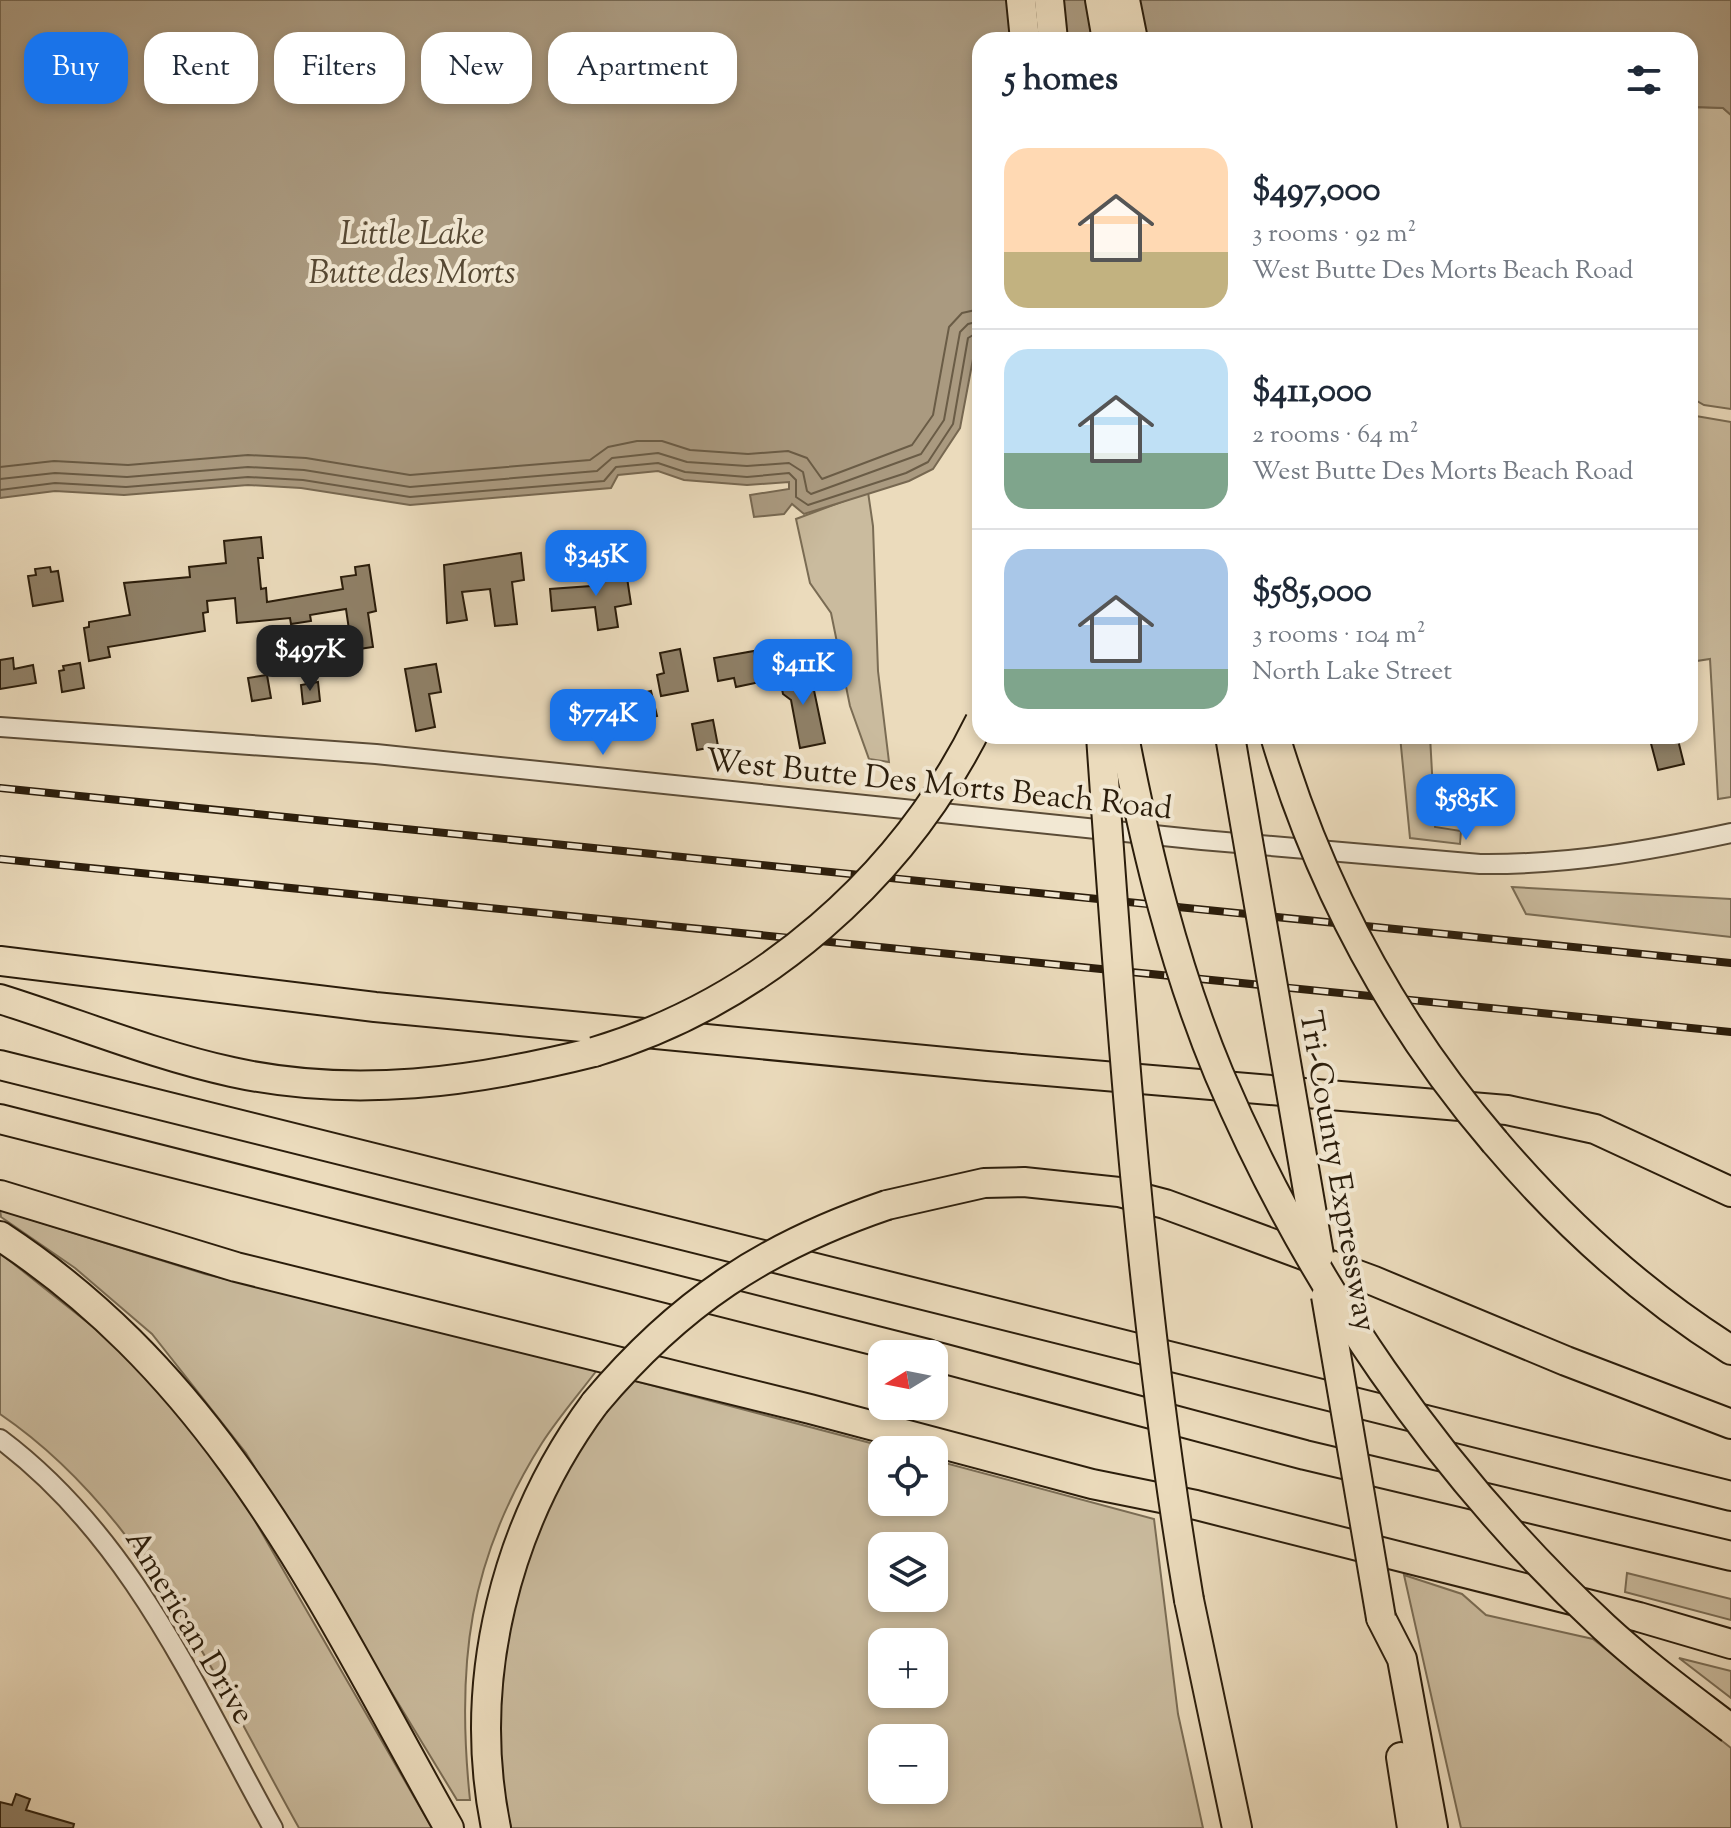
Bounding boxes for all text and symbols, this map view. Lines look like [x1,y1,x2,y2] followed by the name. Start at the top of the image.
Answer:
[24,32,128,104] chip: Buy
[144,32,258,104] chip: Rent
[274,32,405,104] chip: Filters
[421,32,532,104] chip: New
[548,32,737,104] chip: Apartment
[1004,56,1118,105] text: 5 homes
[1622,58,1666,102] icon: filters
[1252,167,1380,216] text: $497,000
[1068,180,1164,276] icon: home
[309,211,516,299] water label: Little Lake Butte des Morts
[1252,216,1416,253] text: 3 rooms · 92 m²
[1252,253,1633,290] text: West Butte Des Morts Beach Road
[1252,368,1372,417] text: $411,000
[1068,381,1164,477] icon: home
[1252,417,1419,454] text: 2 rooms · 64 m²
[1252,454,1633,491] text: West Butte Des Morts Beach Road
[540,530,652,598] pin: $345K
[563,537,629,574] text: $345K
[1252,568,1372,617] text: $585,000
[1068,581,1164,677] icon: home
[1252,617,1426,654] text: 3 rooms · 104 m²
[254,625,366,693] pin: $497K
[274,632,346,669] text: $497K
[747,639,859,707] pin: $411K
[771,646,835,683] text: $411K
[1252,654,1452,691] text: North Lake Street
[547,689,659,757] pin: $774K
[568,696,638,733] text: $774K
[703,739,1175,833] street label: West Butte Des Morts Beach Road
[1410,774,1522,842] pin: $585K
[1434,781,1498,818] text: $585K
[1285,1007,1387,1336] street label: Tri-County Expressway
[868,1340,948,1420] north arrow
[868,1340,948,1804] map controls
[868,1436,948,1516] button: locate
[112,1521,265,1734] street label: American Drive
[868,1532,948,1612] button: layers
[868,1628,948,1708] button: +
[868,1724,948,1804] button: −

